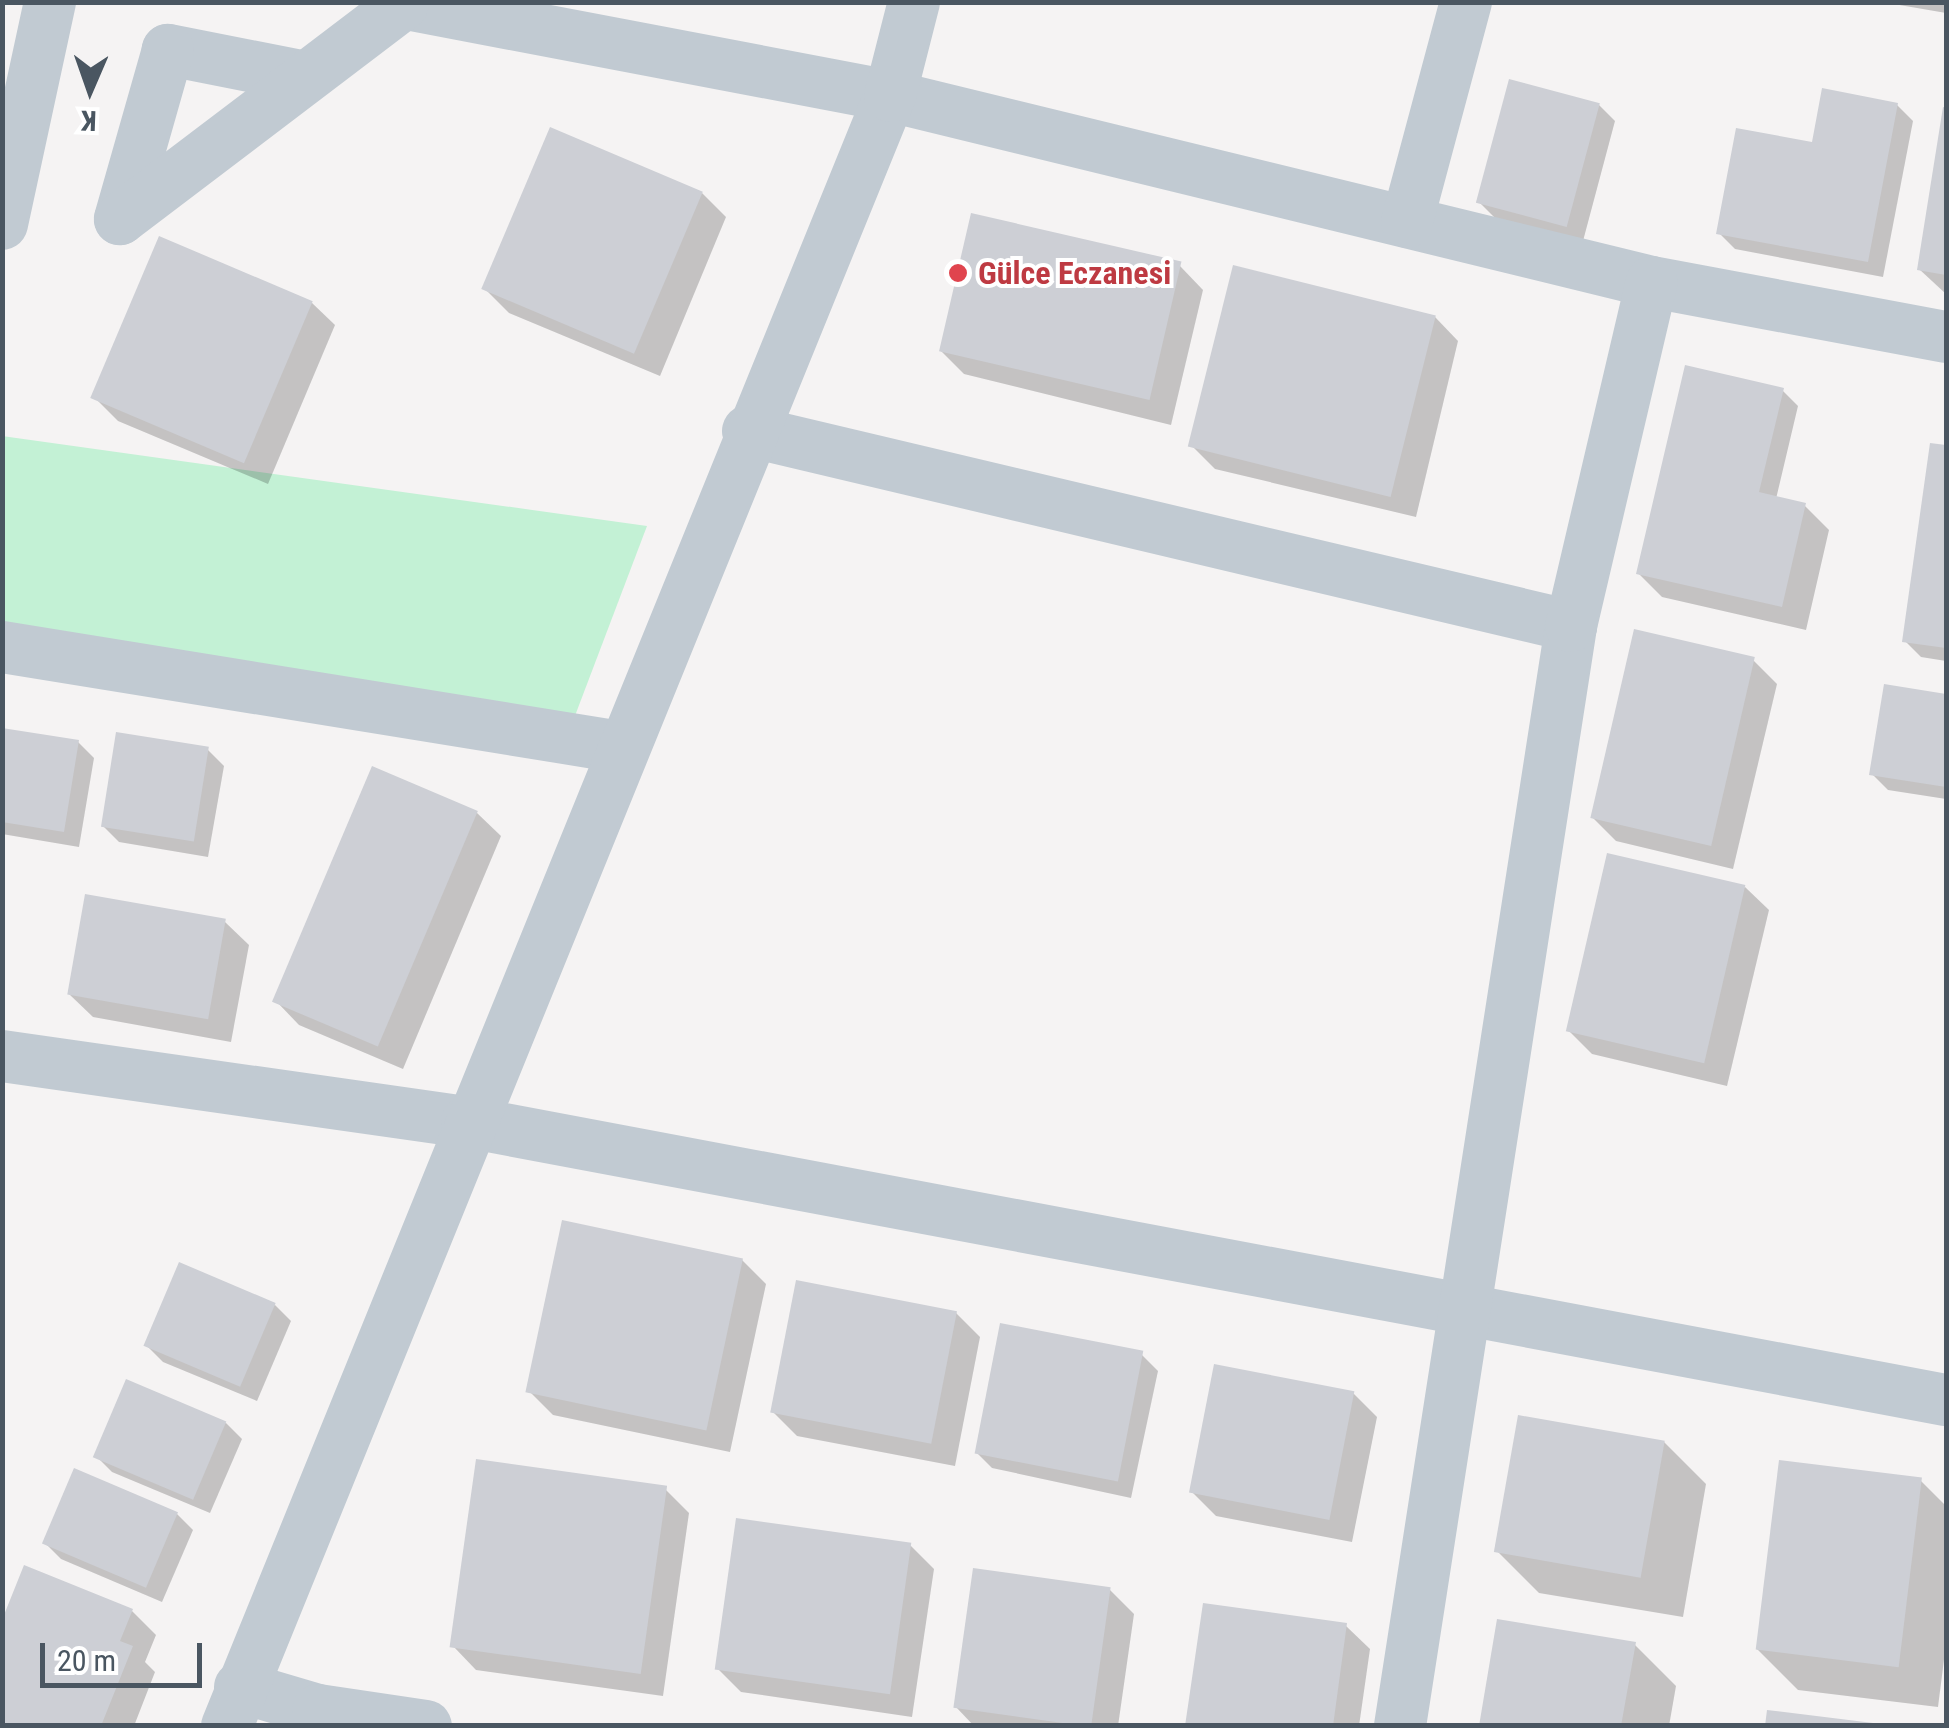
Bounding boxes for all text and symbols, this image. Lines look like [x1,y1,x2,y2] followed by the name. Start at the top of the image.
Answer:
[40,40,140,140] north arrow
[81,104,97,137] text: K
[978,254,1171,292] place label: Gülce Eczanesi
[947,262,969,284] marker: Gülce Eczanesi
[45,1623,208,1685] scale bar
[57,1643,116,1678] text: 20 m

